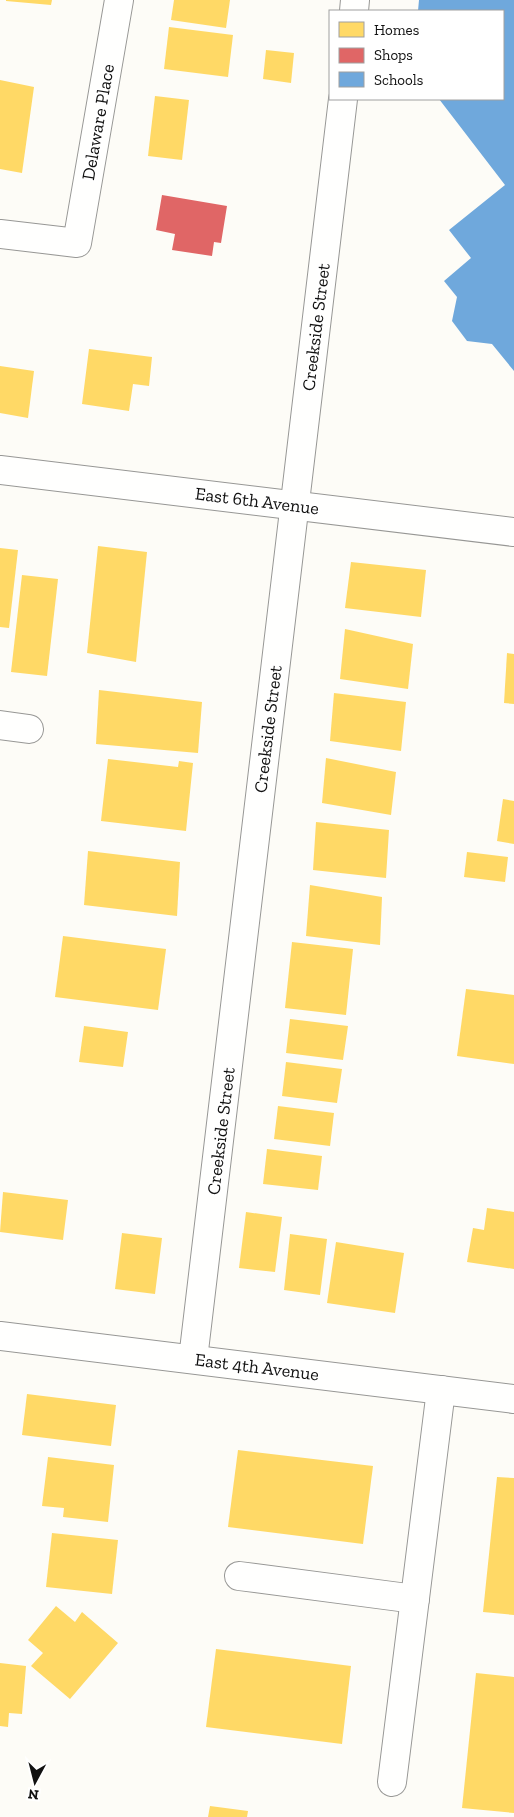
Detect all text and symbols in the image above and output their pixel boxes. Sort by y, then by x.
legend [329,10,504,100]
text: Homes [374,21,419,39]
text: Shops [374,46,413,64]
street label: Delaware Place [77,62,119,182]
text: Schools [374,71,423,89]
street label: Creekside Street [297,262,335,392]
street label: East 6th Avenue [194,482,320,520]
street label: Creekside Street [249,664,287,794]
street label: Creekside Street [202,1066,240,1196]
street label: East 4th Avenue [194,1348,320,1386]
north arrow [10,1757,60,1807]
text: N [27,1785,40,1803]

